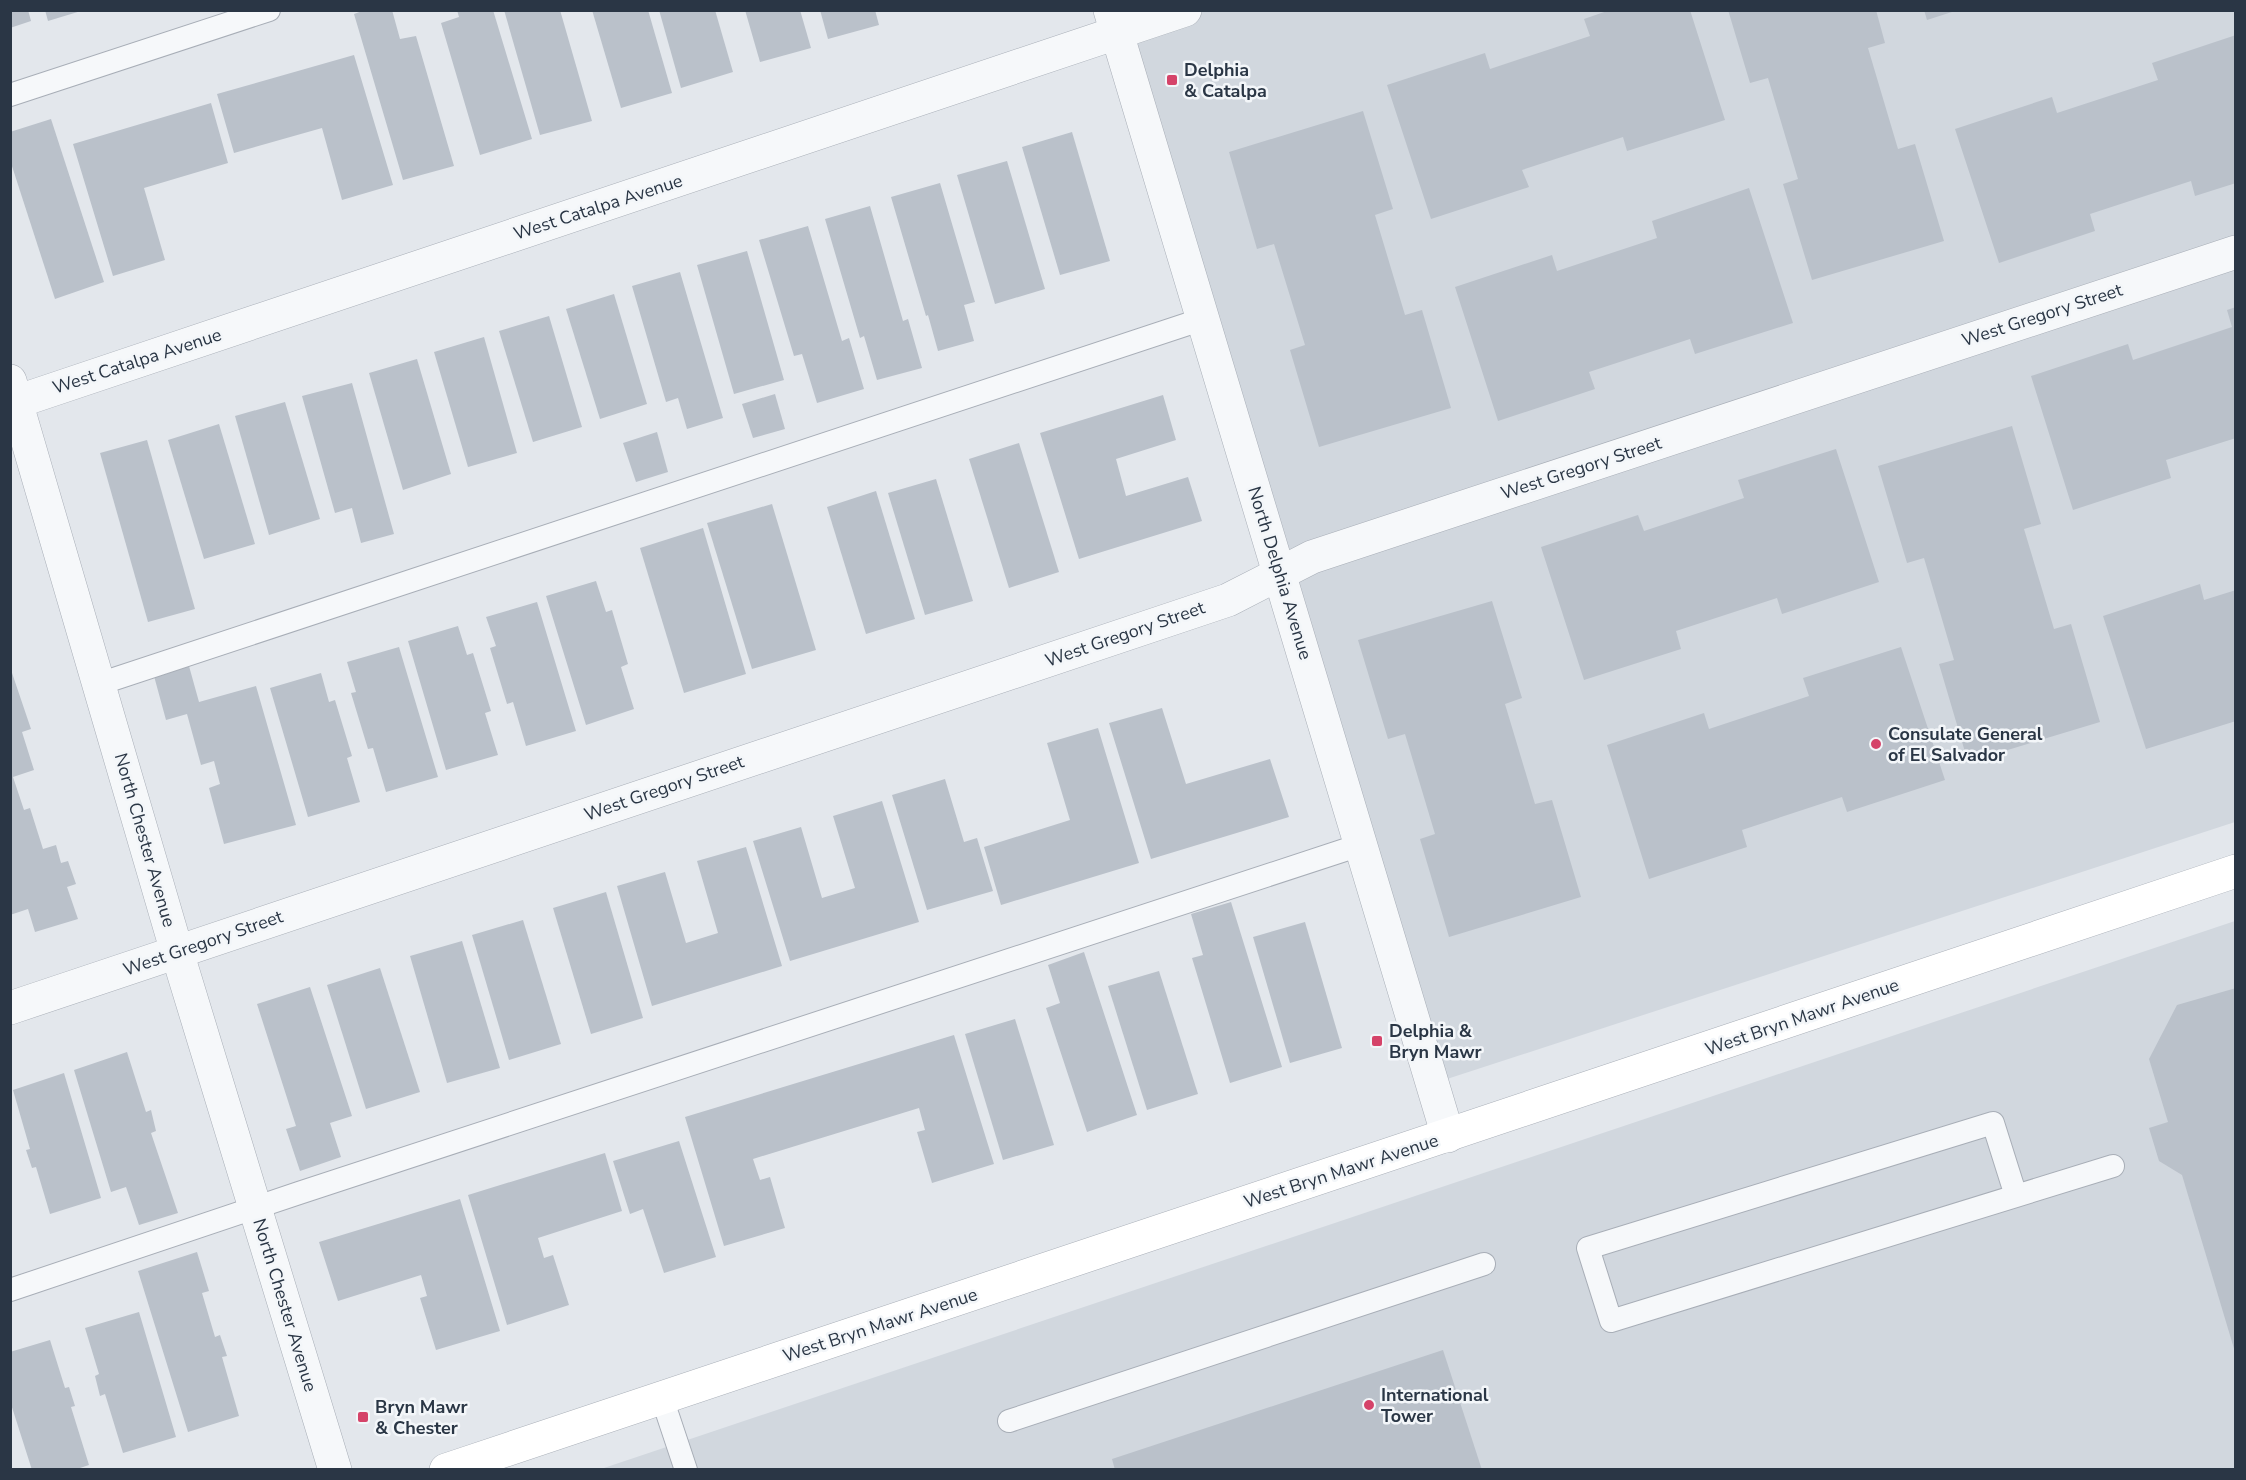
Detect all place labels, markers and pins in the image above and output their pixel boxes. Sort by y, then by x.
place label: Delphia & Catalpa [1184,58,1267,103]
marker: Delphia & Catalpa [1165,73,1179,87]
place label: Consulate General of El Salvador [1888,722,2043,767]
marker: Consulate General of El Salvador [1869,737,1883,751]
place label: Delphia & Bryn Mawr [1389,1019,1482,1064]
marker: Delphia & Bryn Mawr [1370,1034,1384,1048]
place label: International Tower [1381,1383,1489,1428]
place label: Bryn Mawr & Chester [375,1395,468,1440]
marker: International Tower [1362,1398,1376,1412]
marker: Bryn Mawr & Chester [356,1410,370,1424]

